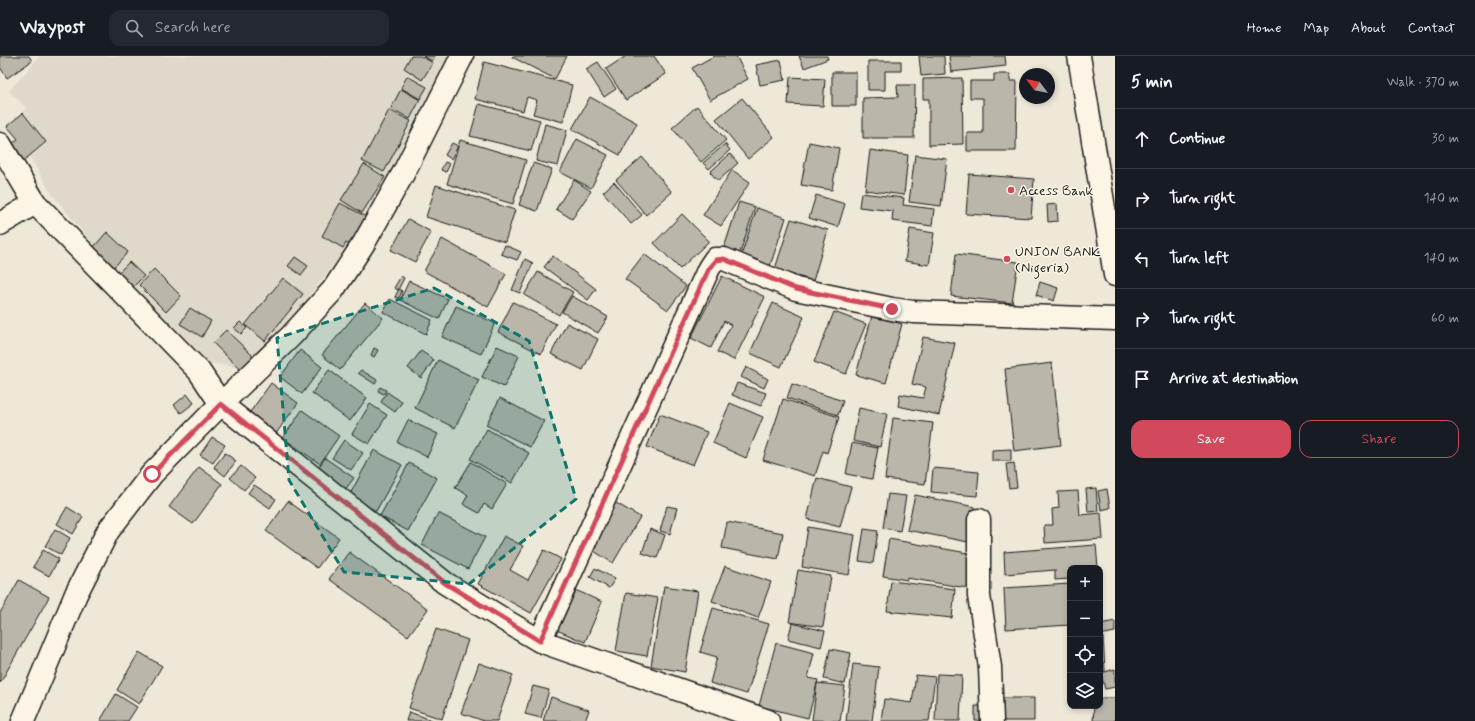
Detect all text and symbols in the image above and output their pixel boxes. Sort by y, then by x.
search box [109,10,389,46]
text: Waypost [20,15,85,40]
icon: search [123,17,145,39]
text: Search here [155,18,231,38]
text: Home [1247,19,1281,37]
text: Map [1303,19,1329,37]
text: About [1351,19,1386,37]
text: Contact [1408,19,1455,37]
north arrow [1019,68,1055,104]
text: 5 min [1131,71,1173,93]
text: Walk · 370 m [1387,74,1459,91]
icon: ahead [1131,128,1153,150]
text: Continue [1169,129,1225,149]
text: 30 m [1432,130,1459,147]
place label: Access Bank [1019,182,1093,200]
marker: Access Bank [1006,185,1016,195]
icon: right [1131,188,1153,210]
text: Turn right [1169,189,1236,209]
text: 140 m [1424,190,1459,207]
place label: UNION BANK (Nigeria) [1015,243,1101,279]
icon: left [1131,248,1153,270]
text: Turn left [1169,249,1229,269]
text: 140 m [1424,250,1459,267]
marker: UNION BANK (Nigeria) [1002,254,1012,264]
route end [883,300,901,318]
icon: right [1131,308,1153,330]
text: Turn right [1169,309,1236,329]
text: 60 m [1431,310,1459,327]
icon: arrive [1131,368,1153,390]
text: Arrive at destination [1169,369,1298,389]
button: Save [1131,420,1291,458]
button: Share [1299,420,1459,458]
route start [143,465,161,483]
map controls [1067,565,1103,709]
button: + [1067,565,1103,601]
button: − [1067,601,1103,637]
button: locate [1067,637,1103,673]
button: layers [1067,673,1103,709]

